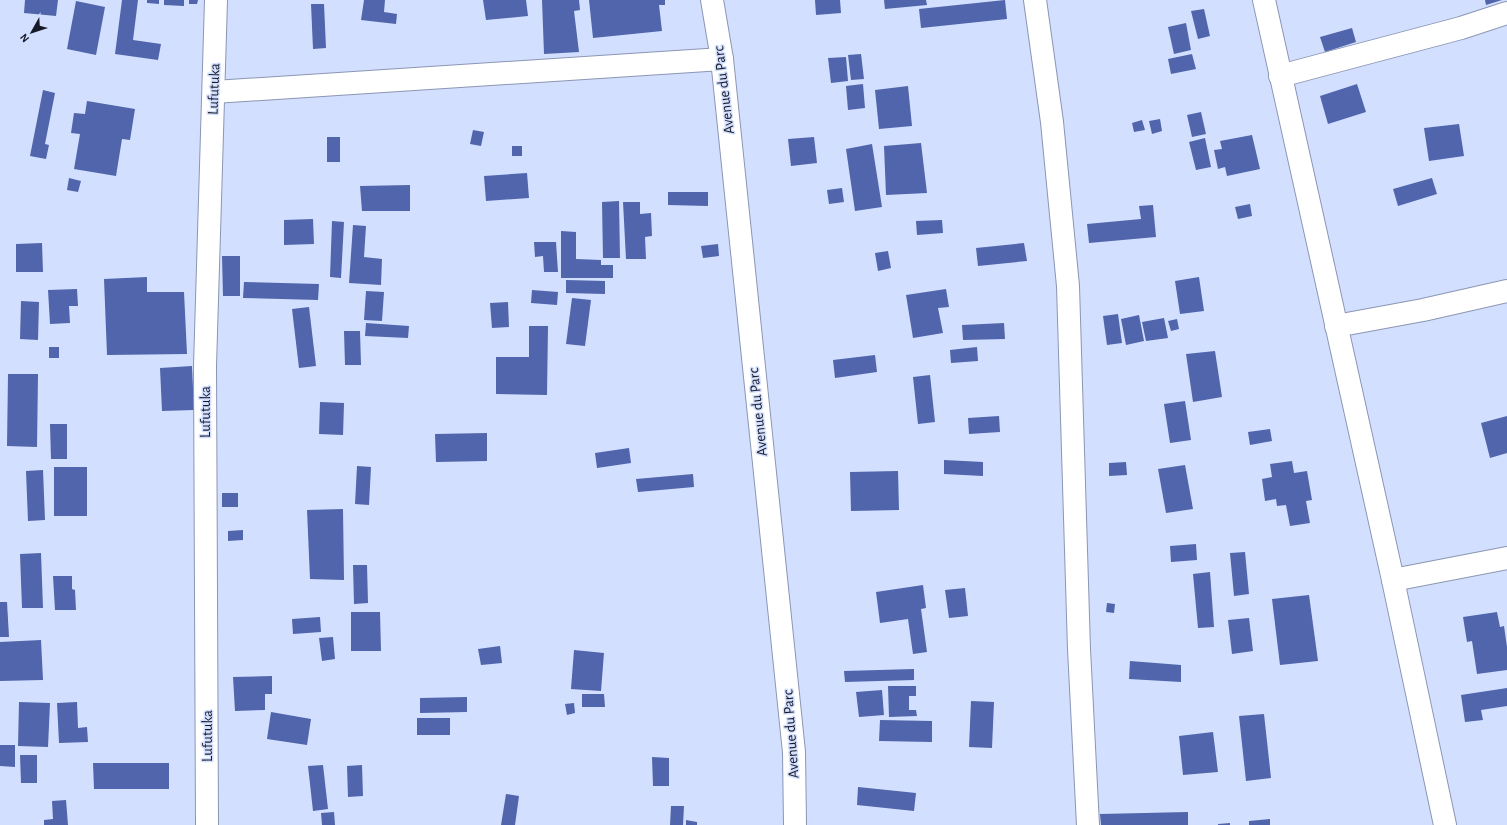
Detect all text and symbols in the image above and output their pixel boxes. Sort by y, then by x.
north arrow [12,12,52,52]
text: N [18,32,31,44]
street label: Avenue du Parc [711,45,737,135]
street label: Lufutuka [206,63,222,115]
street label: Avenue du Parc [746,367,770,457]
street label: Lufutuka [198,386,213,438]
street label: Avenue du Parc [780,689,802,779]
street label: Lufutuka [200,710,215,762]

